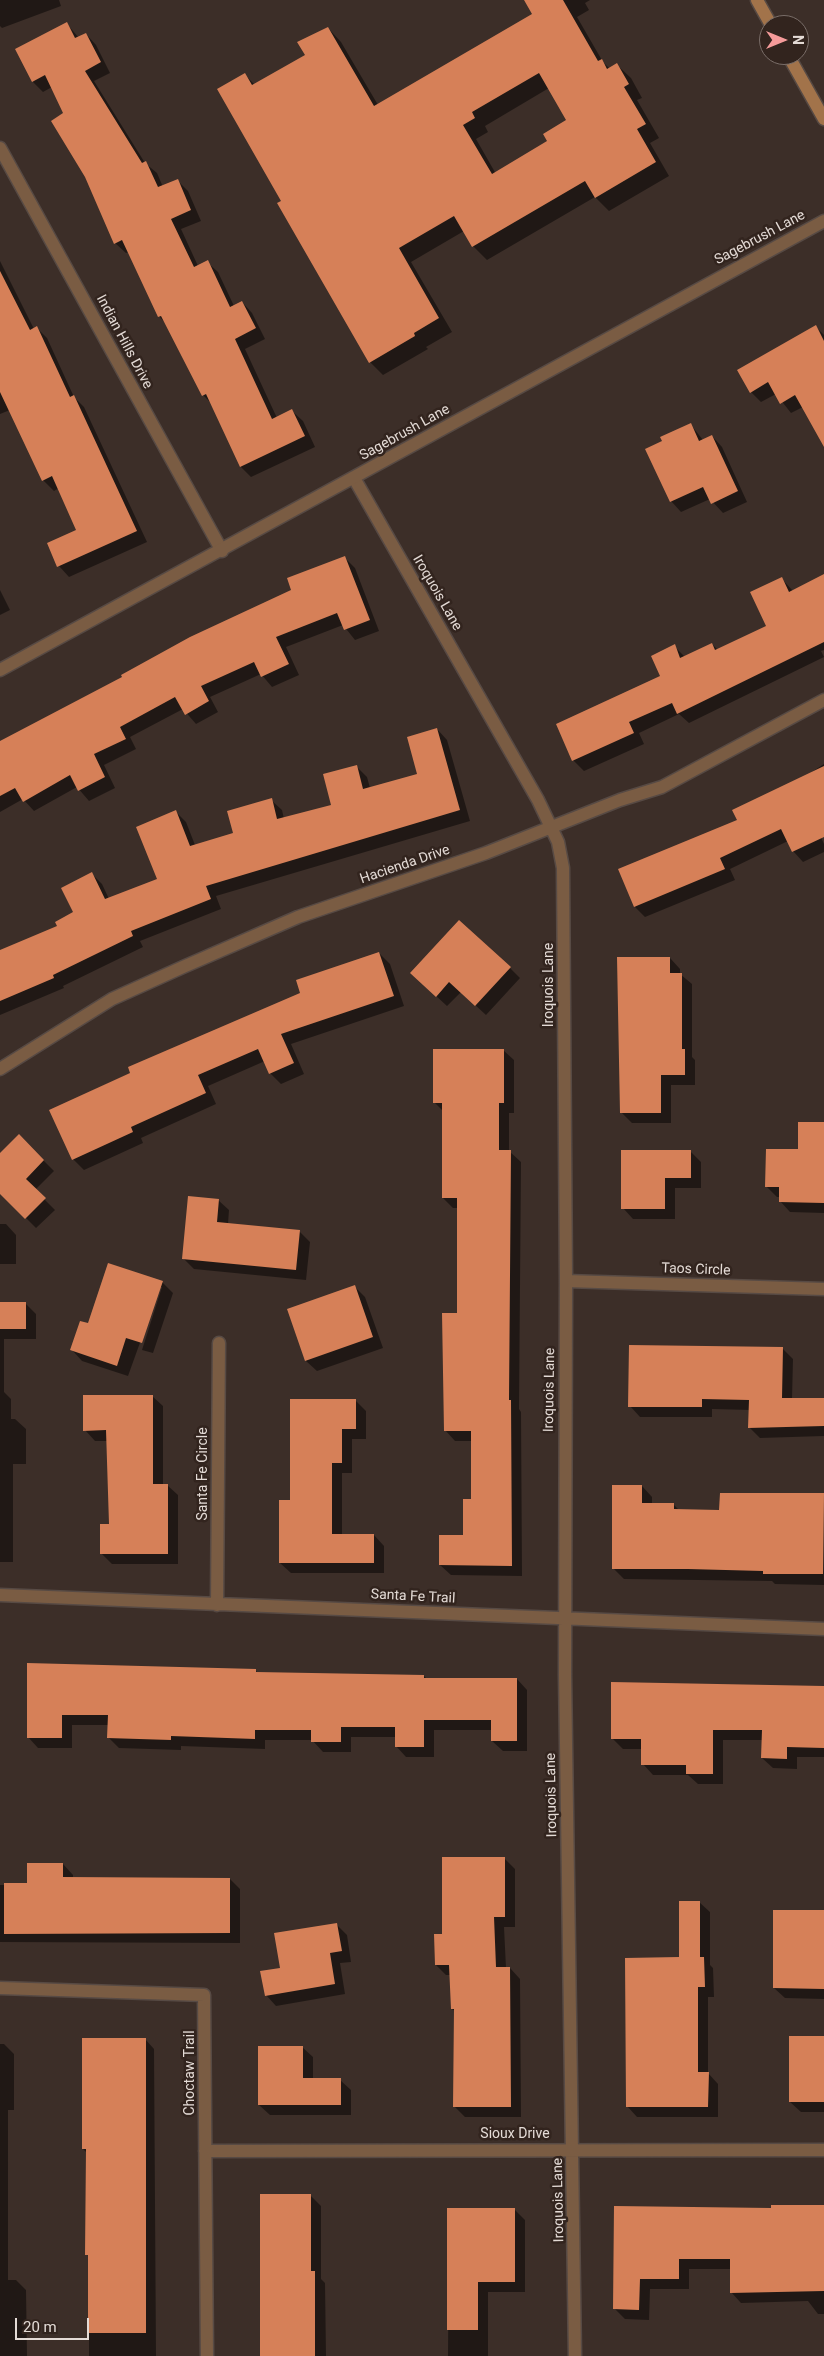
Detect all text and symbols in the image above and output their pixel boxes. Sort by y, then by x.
north arrow [759,15,809,65]
text: N [790,35,806,45]
street label: Sagebrush Lane [712,207,808,269]
street label: Indian Hills Drive [92,292,156,392]
street label: Sagebrush Lane [357,401,453,465]
street label: Iroquois Lane [409,552,465,634]
street label: Hacienda Drive [358,842,452,888]
street label: Iroquois Lane [541,943,557,1027]
street label: Taos Circle [661,1260,731,1280]
street label: Iroquois Lane [541,1348,559,1432]
street label: Santa Fe Circle [195,1427,211,1521]
street label: Santa Fe Trail [370,1586,456,1608]
street label: Iroquois Lane [543,1753,561,1837]
street label: Choctaw Trail [182,2030,198,2116]
street label: Sioux Drive [480,2126,550,2142]
street label: Iroquois Lane [550,2158,568,2242]
scale bar [18,2308,91,2340]
text: 20 m [23,2318,57,2336]

